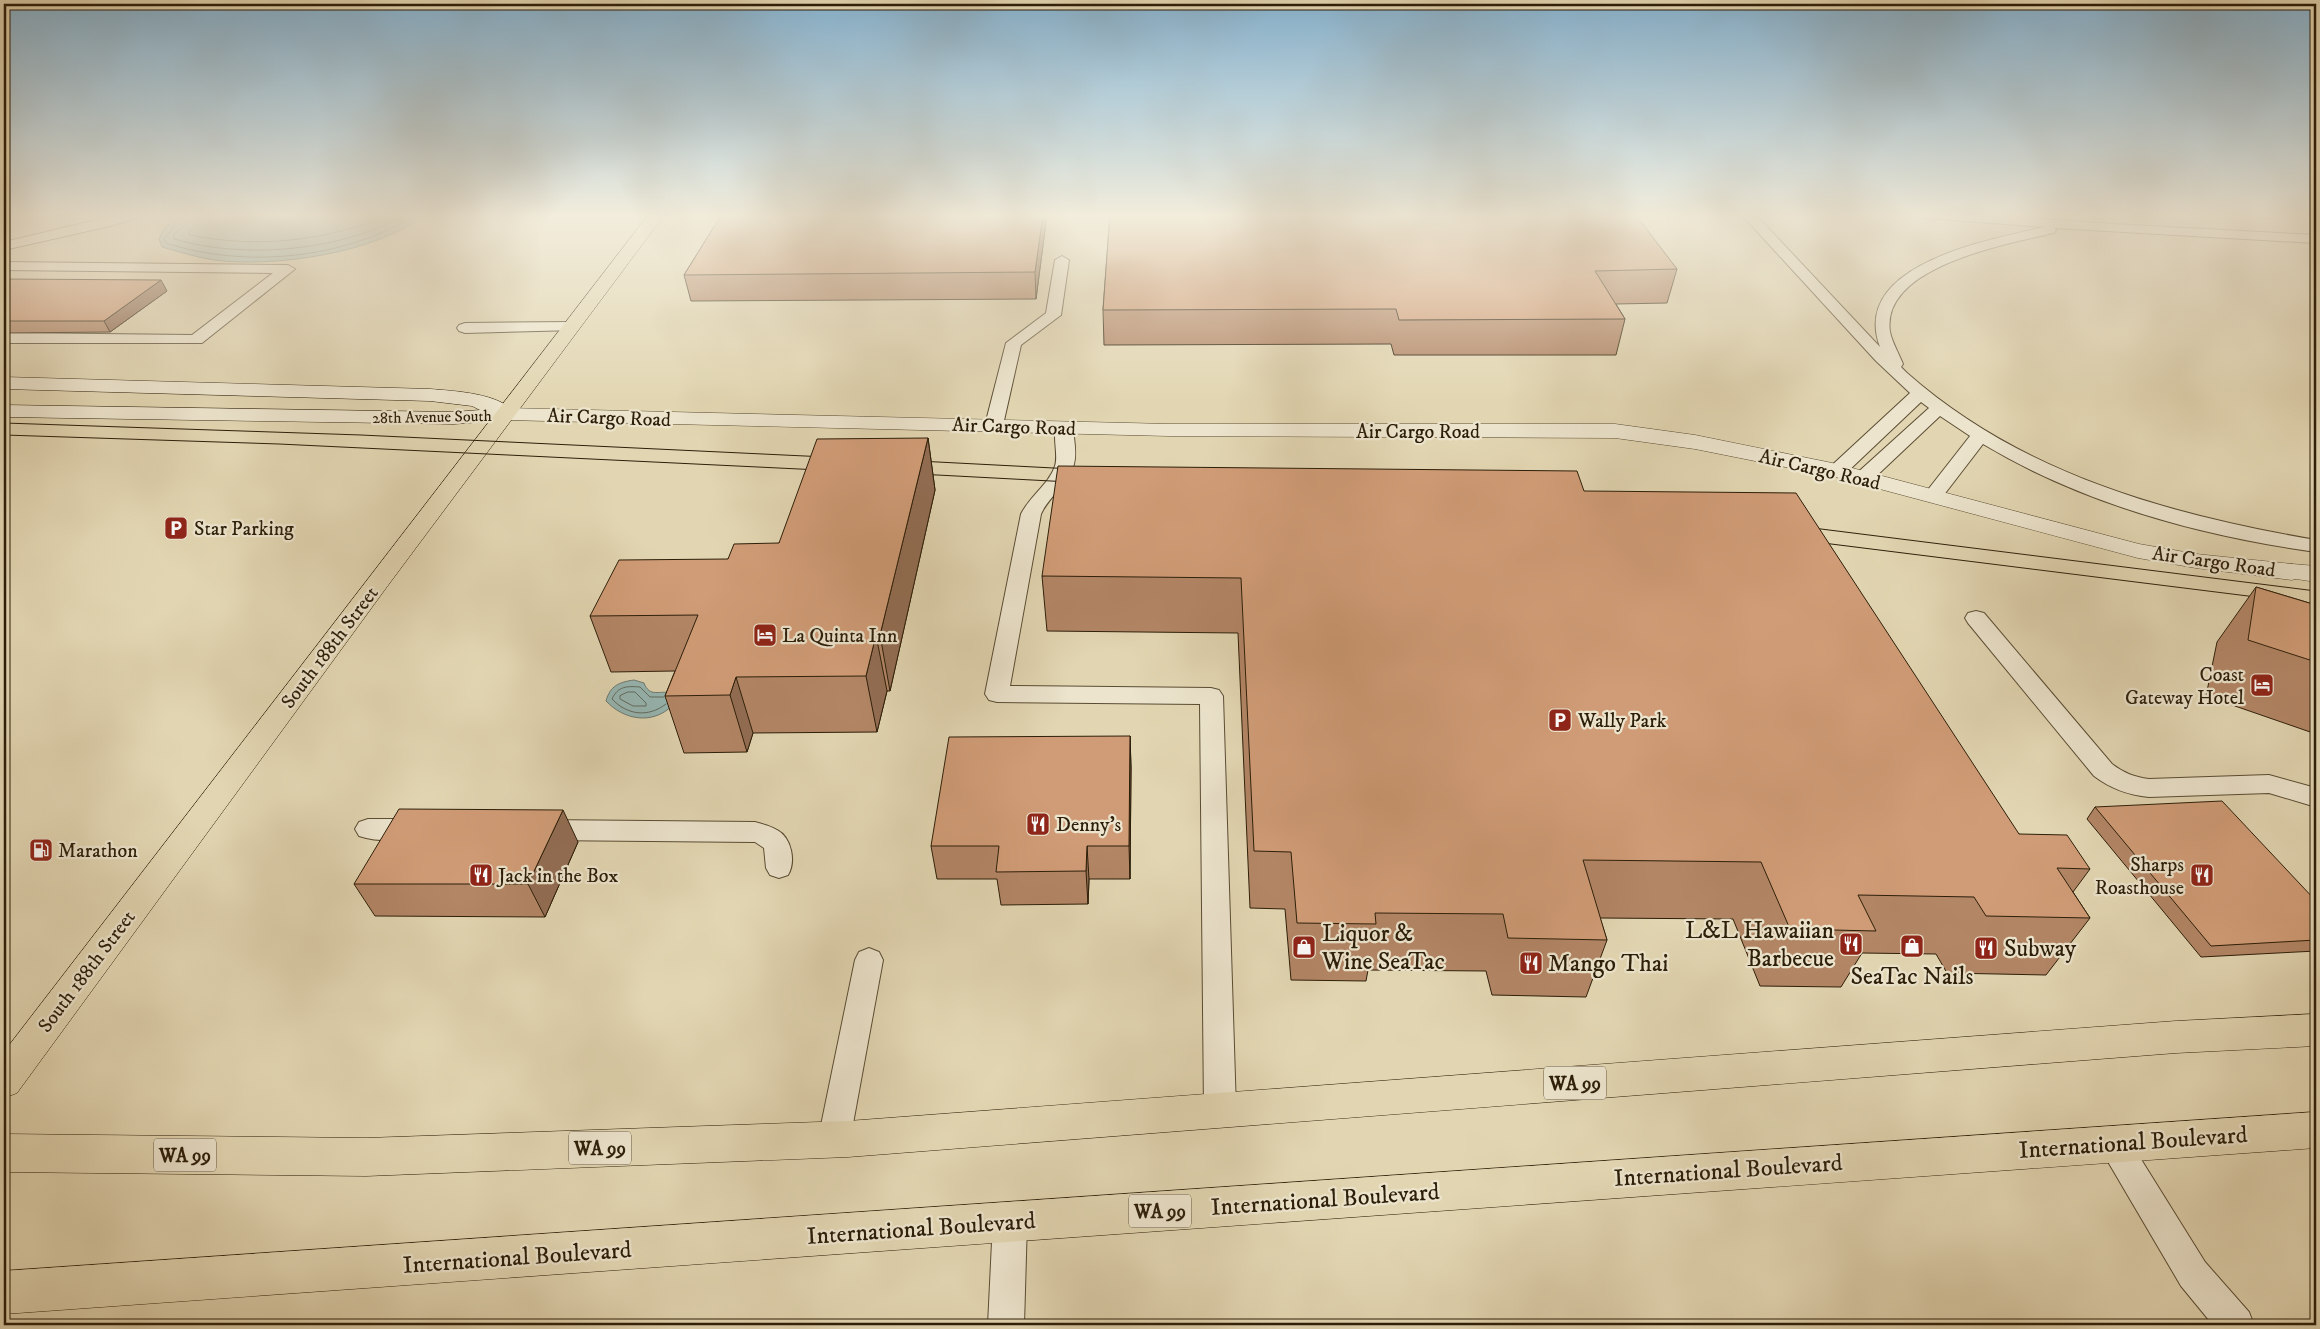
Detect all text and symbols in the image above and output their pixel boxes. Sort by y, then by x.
street label: Air Cargo Road [547,404,671,433]
street label: 28th Avenue South [372,406,493,428]
street label: Air Cargo Road [952,413,1076,442]
street label: Air Cargo Road [1356,420,1480,445]
street label: Air Cargo Road [1756,444,1883,497]
parking icon: Star Parking [163,515,189,541]
place label: Star Parking [194,517,294,542]
street label: Air Cargo Road [2151,541,2277,583]
street label: South 188th Street [276,582,384,714]
hotel icon: La Quinta Inn [752,622,778,648]
place label: La Quinta Inn [782,624,898,649]
place label: Coast Gateway Hotel [2125,663,2244,711]
hotel icon: Coast Gateway Hotel [2249,672,2275,698]
parking icon: Wally Park [1547,707,1573,733]
place label: Wally Park [1577,709,1667,734]
restaurant icon: Denny's [1025,811,1051,837]
place label: Denny's [1056,813,1122,838]
fuel station icon: Marathon [28,837,54,863]
place label: Marathon [58,839,138,864]
place label: Sharps Roasthouse [2095,853,2184,901]
restaurant icon: Jack in the Box [468,862,494,888]
restaurant icon: Sharps Roasthouse [2189,862,2215,888]
place label: Jack in the Box [496,864,619,889]
street label: South 188th Street [33,906,141,1038]
place label: L&L Hawaiian Barbecue [1685,916,1834,974]
place label: Liquor & Wine SeaTac [1321,919,1445,977]
restaurant icon: L&L Hawaiian Barbecue [1838,931,1864,957]
shop icon: SeaTac Nails [1899,933,1925,959]
shop icon: Liquor & Wine SeaTac [1291,934,1317,960]
place label: Subway [2004,934,2077,964]
restaurant icon: Subway [1973,935,1999,961]
place label: Mango Thai [1548,949,1668,979]
restaurant icon: Mango Thai [1518,950,1544,976]
place label: SeaTac Nails [1851,962,1973,992]
road number: WA 99 [1544,1066,1606,1100]
street label: International Boulevard [2018,1120,2249,1166]
road number: WA 99 [569,1132,631,1164]
road number: WA 99 [154,1138,216,1172]
street label: International Boulevard [1613,1148,1844,1194]
street label: International Boulevard [1210,1177,1441,1223]
road number: WA 99 [1129,1194,1191,1228]
street label: International Boulevard [806,1206,1037,1252]
street label: International Boulevard [402,1235,633,1281]

